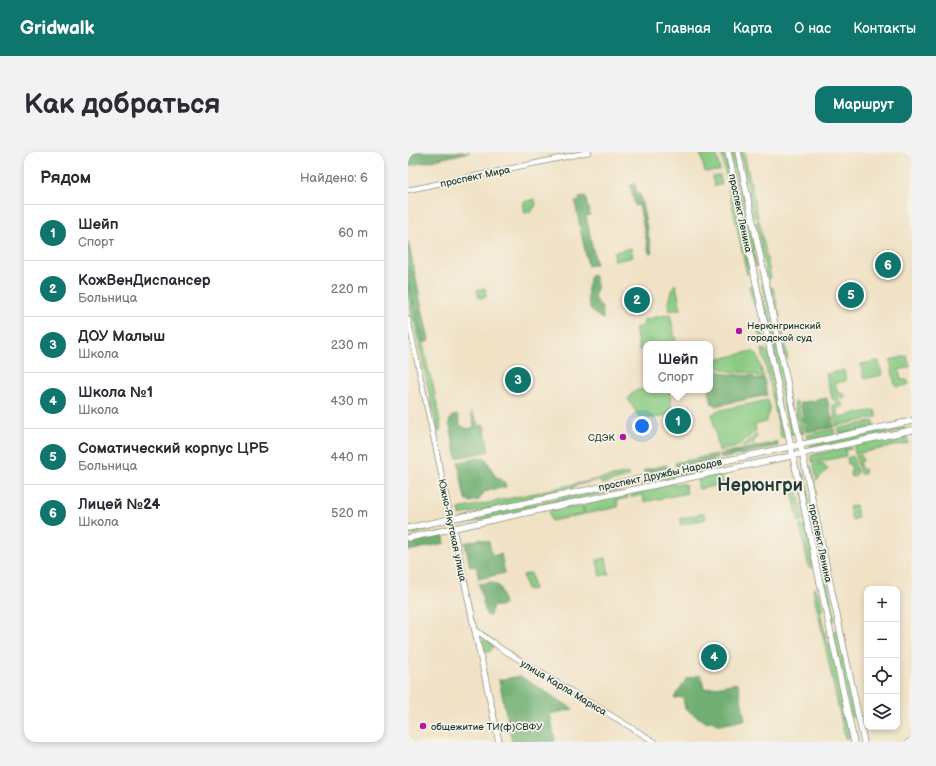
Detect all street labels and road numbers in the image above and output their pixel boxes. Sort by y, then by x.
street label: проспект Мира [439,164,511,190]
street label: проспект Ленина [726,173,754,254]
street label: проспект Дружбы Народов [597,456,724,494]
street label: Южно-Якутская улица [435,478,469,583]
street label: проспект Ленина [806,503,834,584]
street label: улица Карла Маркса [518,657,609,718]

